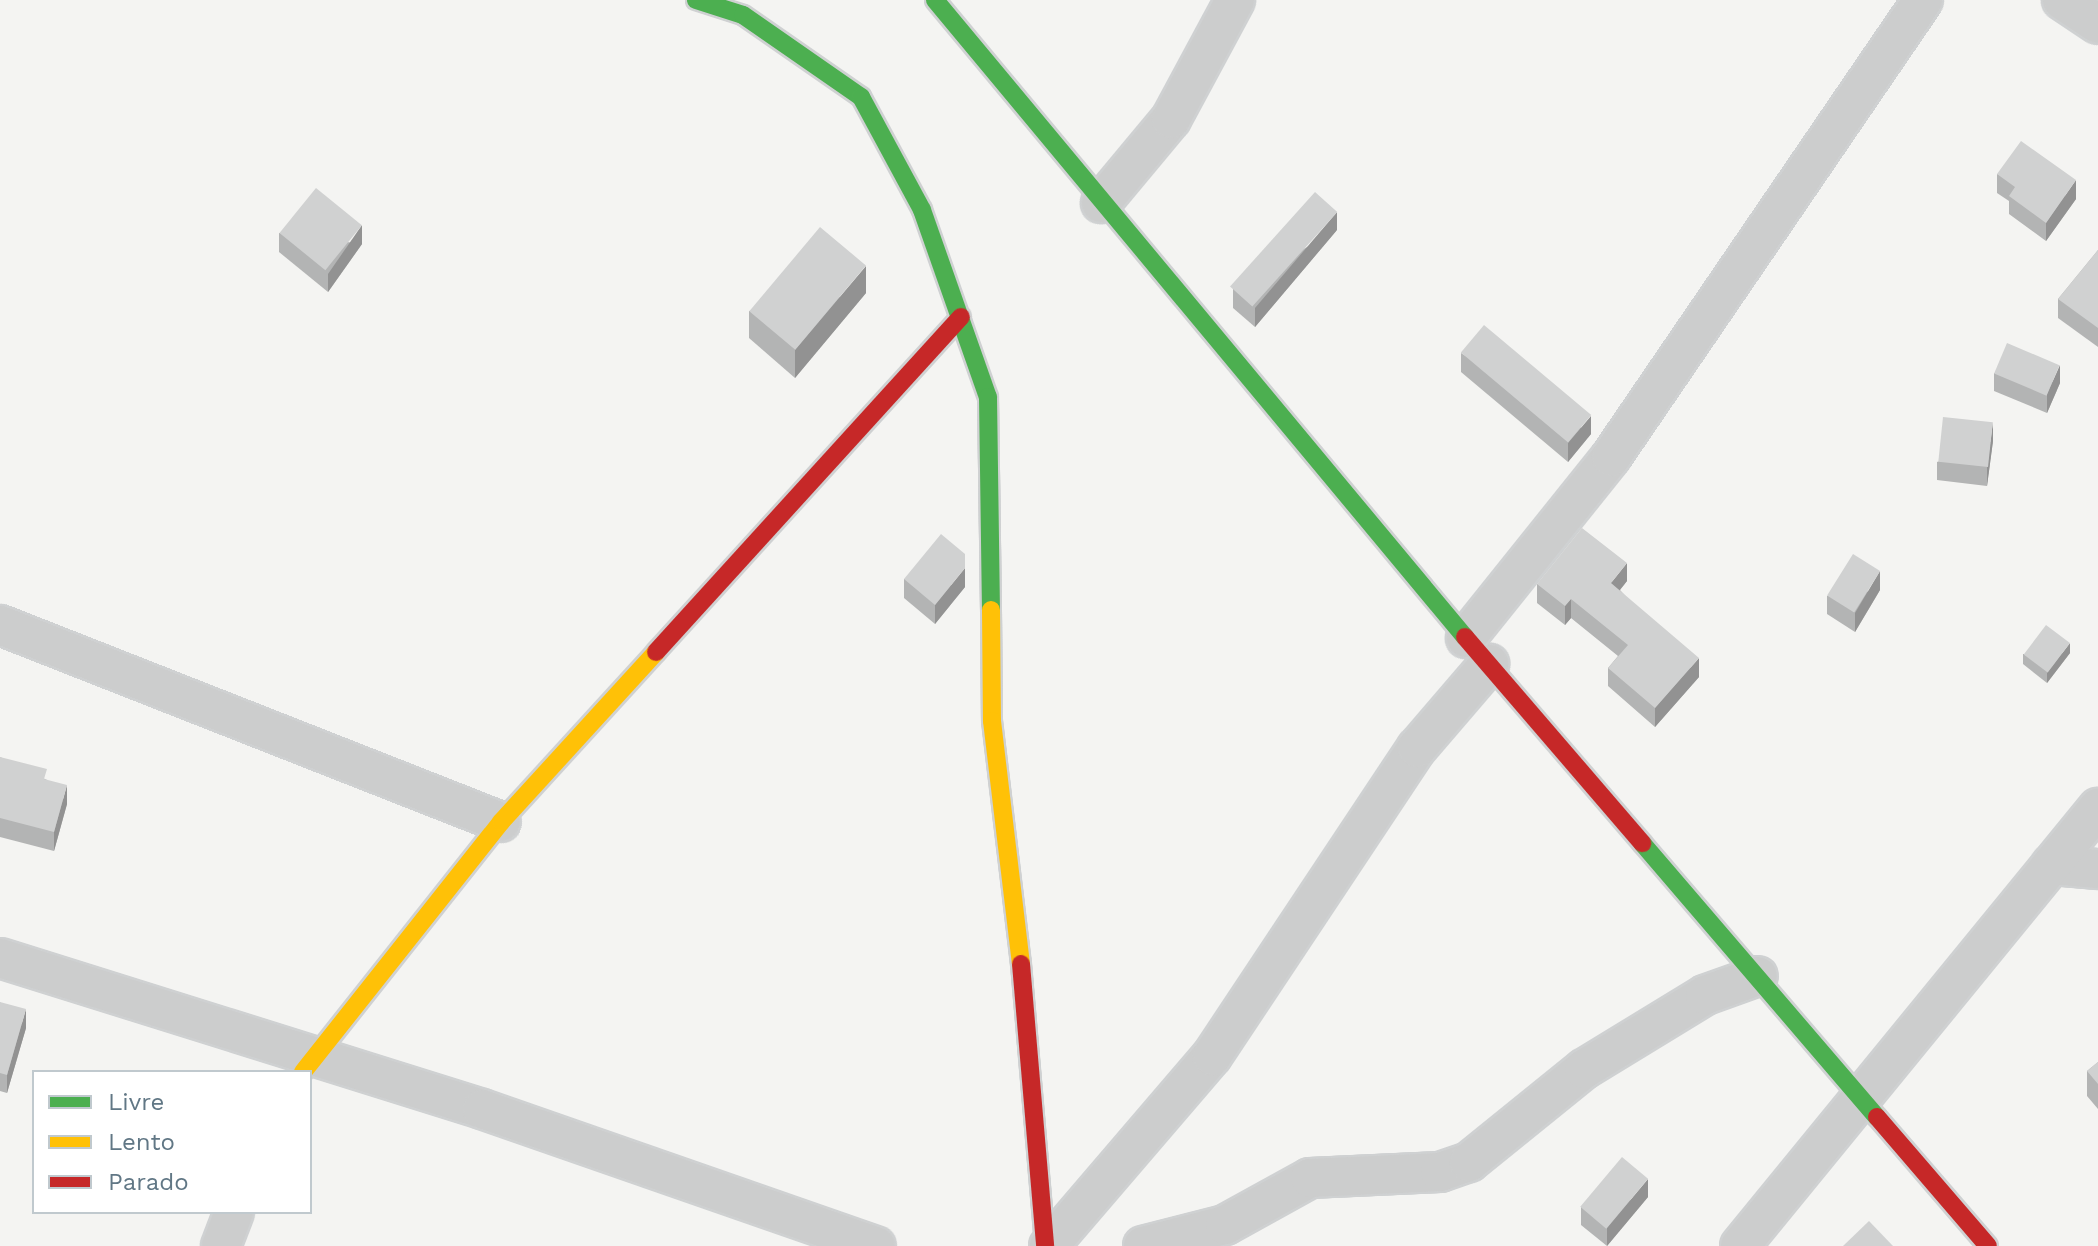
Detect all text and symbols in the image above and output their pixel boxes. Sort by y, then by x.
legend [32,1070,312,1214]
text: Livre [108,1088,164,1116]
text: Lento [108,1128,175,1156]
text: Parado [108,1168,189,1196]

